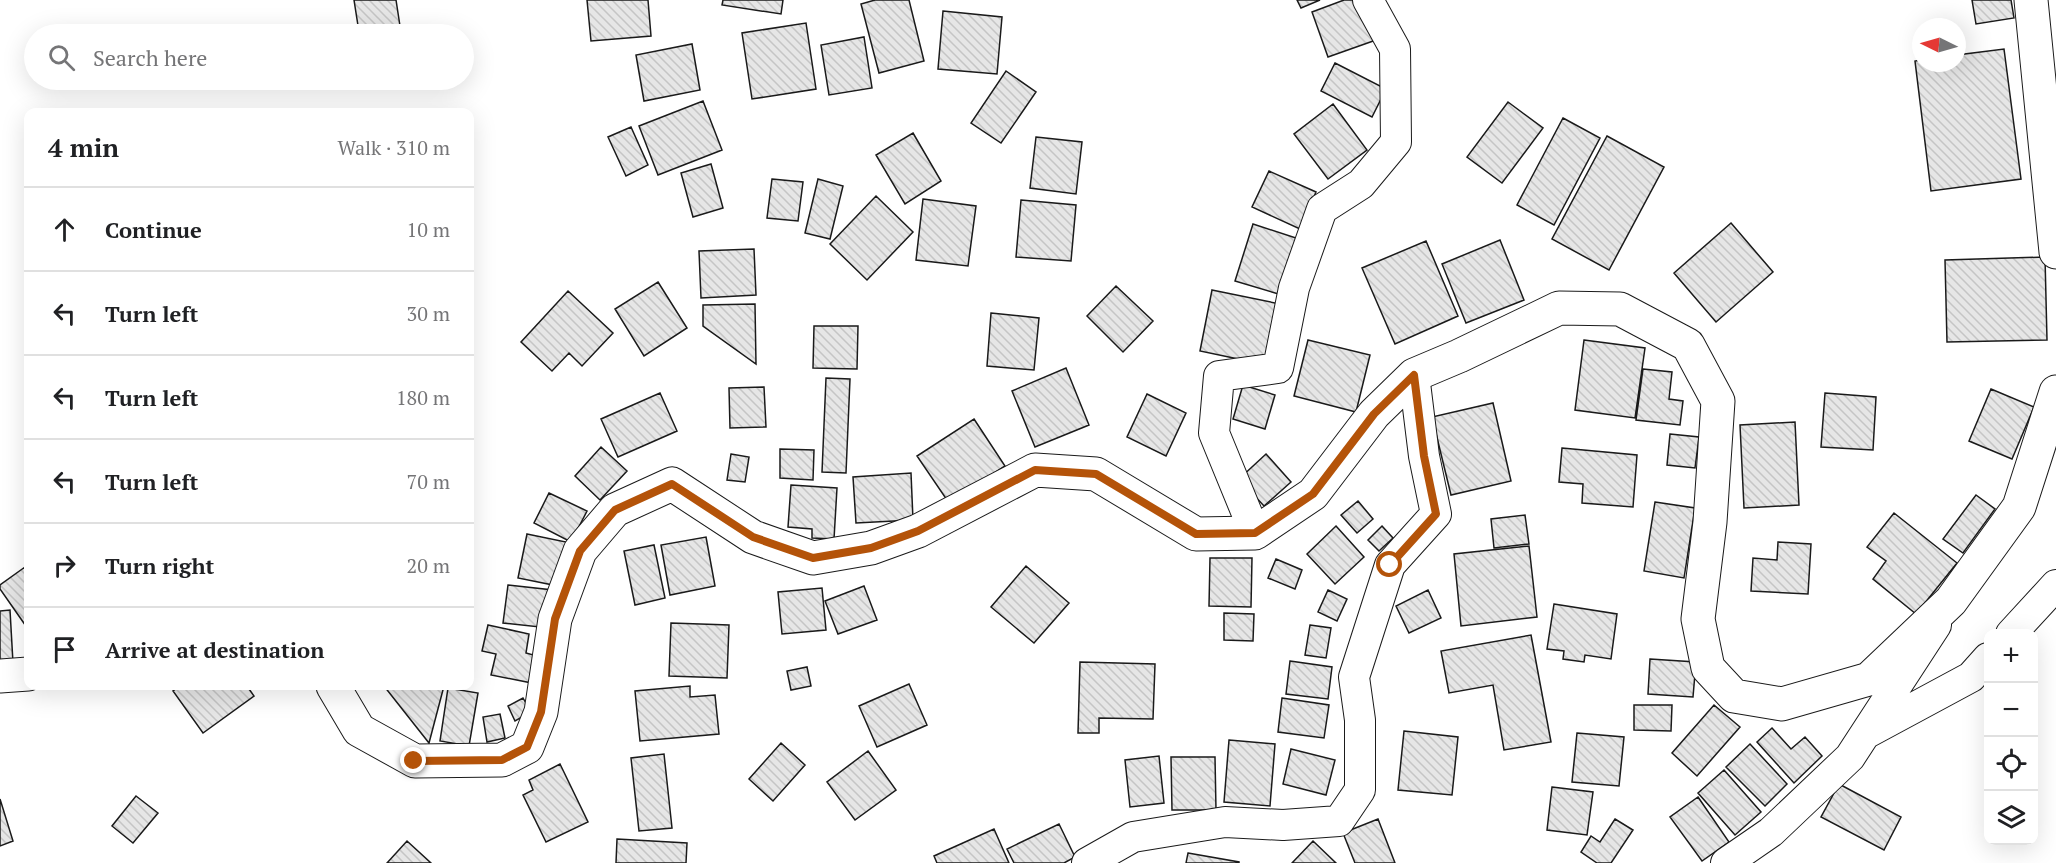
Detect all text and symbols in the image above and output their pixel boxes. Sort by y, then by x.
north arrow [1912,18,1966,72]
search box [24,24,474,90]
icon: search [45,41,78,74]
text: Search here [93,43,207,72]
text: 4 min [48,130,119,164]
text: Walk · 310 m [338,134,450,161]
icon: ahead [48,213,81,246]
text: Continue [105,215,202,244]
text: 10 m [407,216,450,243]
icon: left [48,297,81,330]
text: Turn left [105,299,198,328]
text: 30 m [407,300,450,327]
icon: left [48,381,81,414]
text: Turn left [105,383,198,412]
text: 180 m [396,384,450,411]
icon: left [48,465,81,498]
text: Turn left [105,467,198,496]
text: 70 m [407,468,450,495]
icon: right [48,549,81,582]
text: Turn right [105,551,214,580]
route start [1376,551,1402,577]
text: 20 m [407,552,450,579]
map controls [1984,629,2038,845]
button: + [1984,629,2038,683]
icon: arrive [48,633,81,666]
text: Arrive at destination [105,635,324,664]
button: − [1984,683,2038,737]
button: locate [1984,737,2038,791]
route end [400,747,426,773]
button: layers [1984,791,2038,845]

